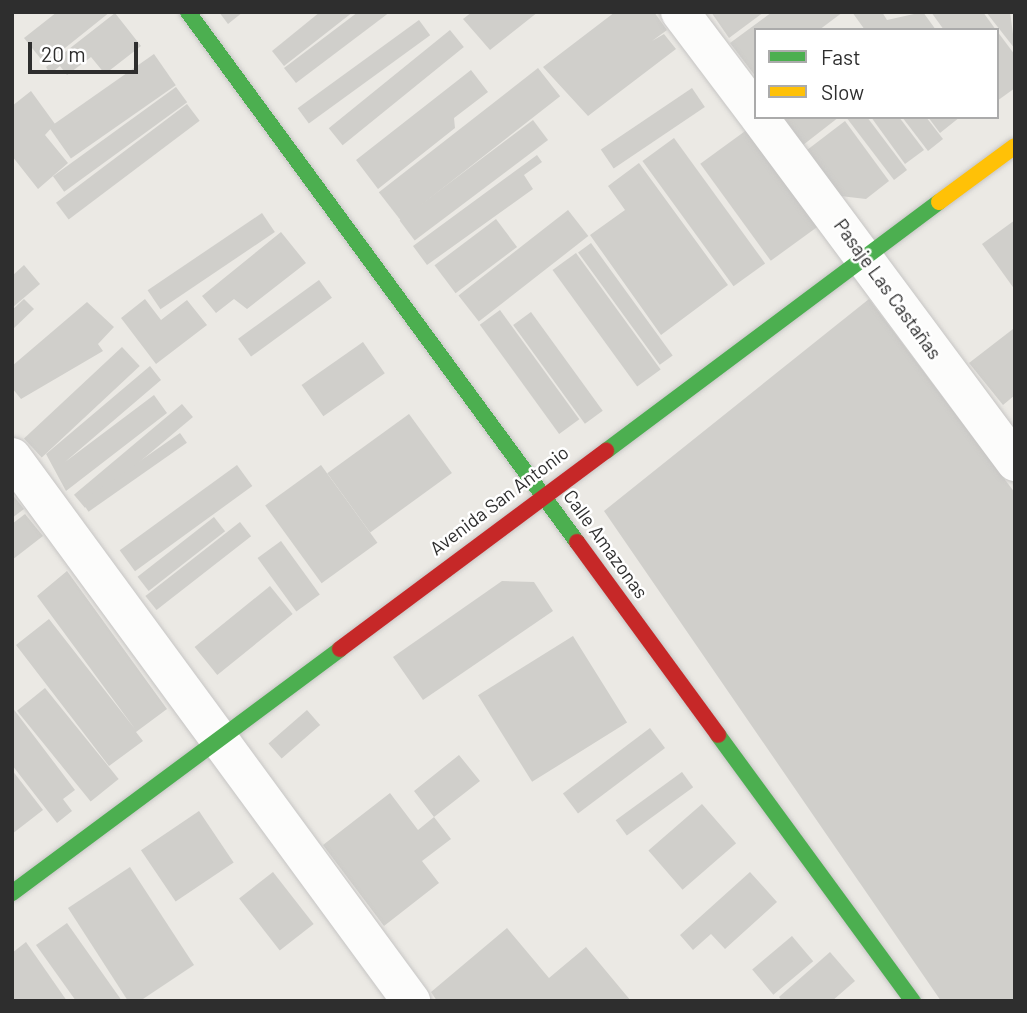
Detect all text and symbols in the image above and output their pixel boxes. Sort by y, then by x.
scale bar [32,28,142,72]
legend [754,28,999,119]
text: 20 m [41,41,86,66]
text: Fast [821,44,861,69]
text: Slow [821,79,864,104]
street label: Pasaje Las Castañas [829,214,947,364]
street label: Avenida San Antonio [425,440,573,560]
street label: Calle Amazonas [559,485,653,603]

